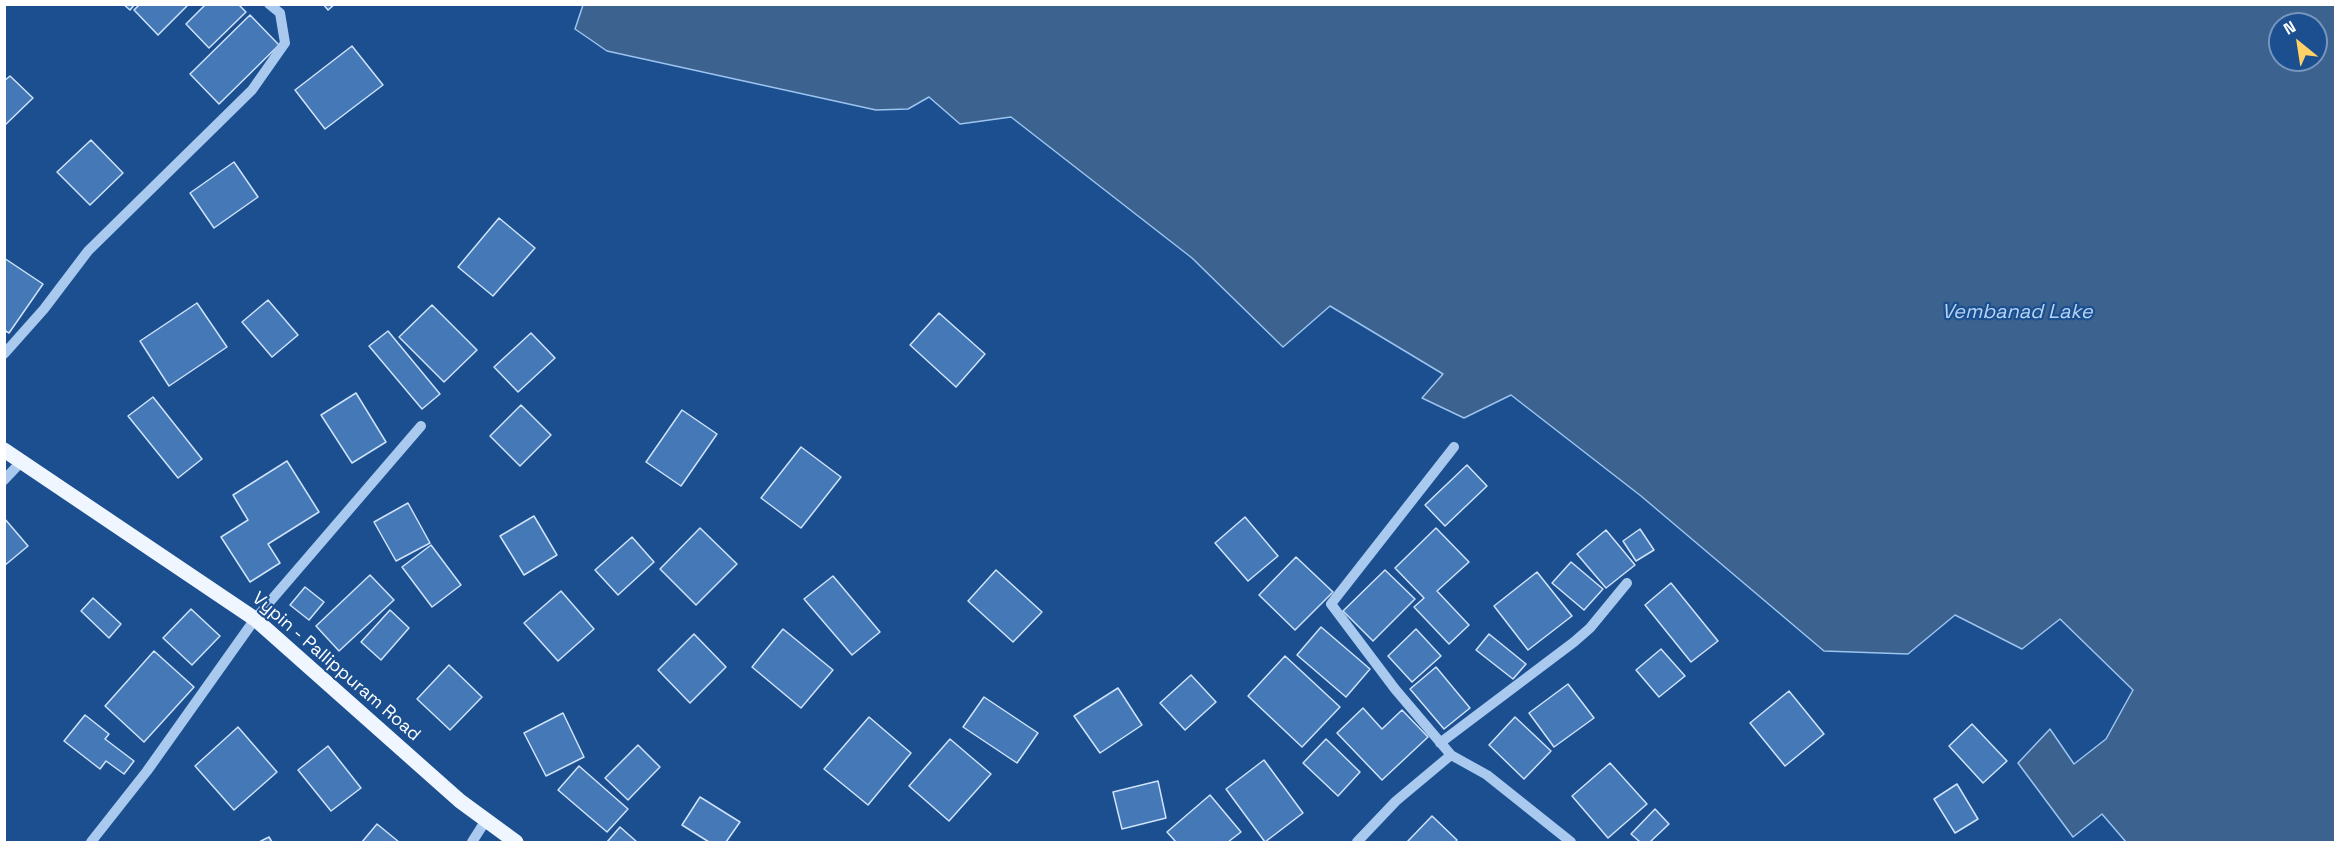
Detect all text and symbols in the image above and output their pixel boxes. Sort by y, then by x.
north arrow [2268,12,2328,72]
text: N [2280,16,2300,39]
water label: Vembanad Lake [1941,301,2093,325]
street label: Vypin - Pallippuram Road [247,588,425,746]

